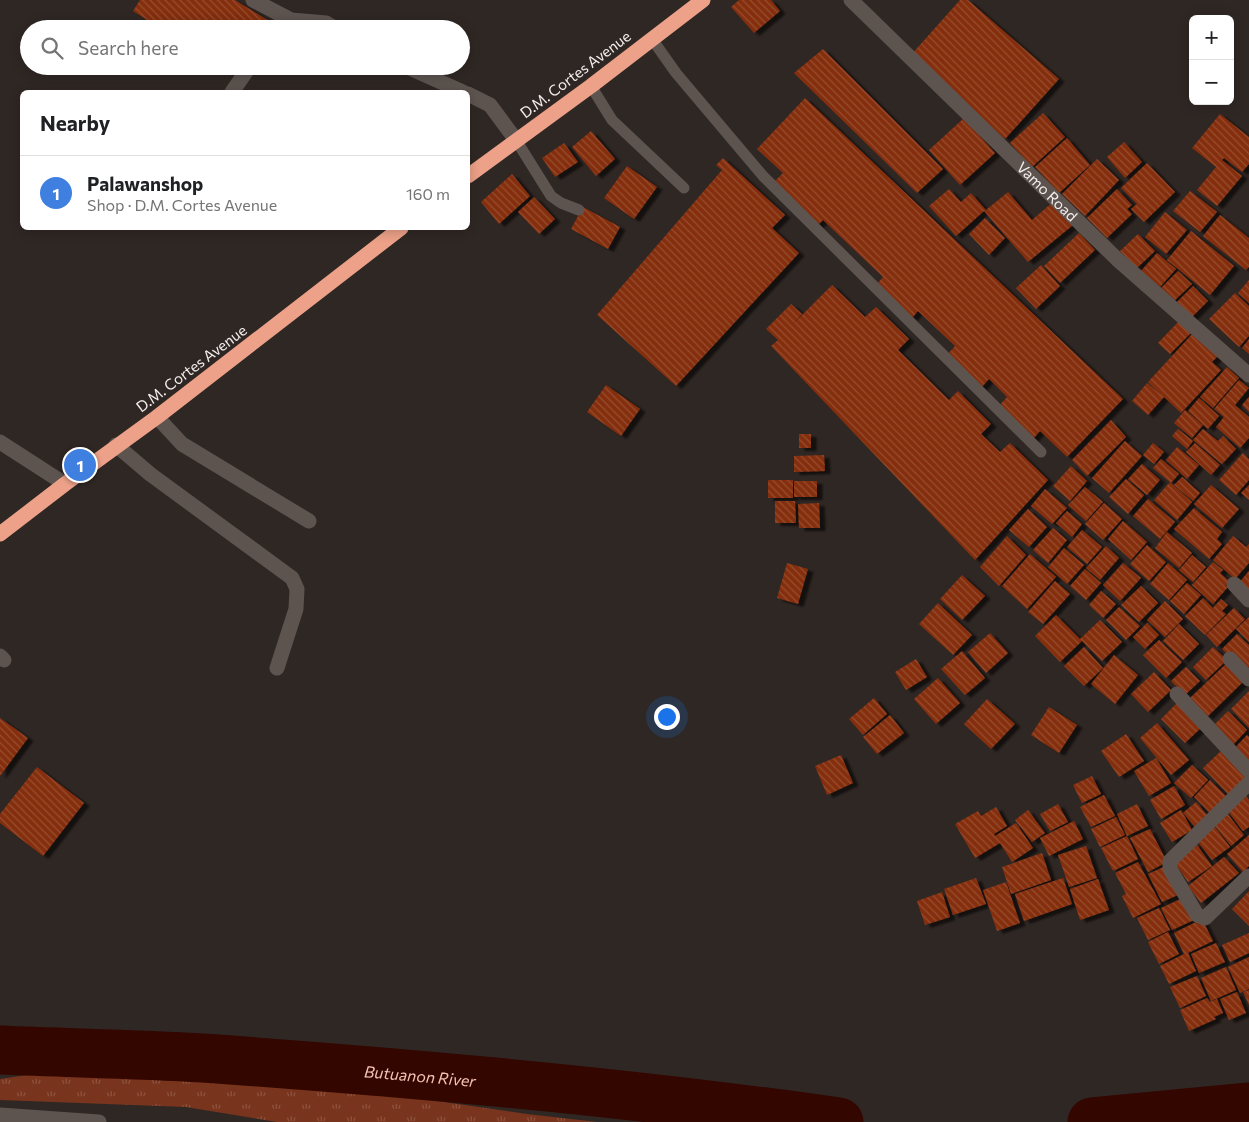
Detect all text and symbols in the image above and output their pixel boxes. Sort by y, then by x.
map controls [1189,15,1234,105]
button: + [1189,15,1234,60]
search box [20,20,470,75]
street label: D.M. Cortes Avenue [516,26,634,121]
icon: search [38,34,66,62]
text: Search here [78,36,178,59]
button: − [1189,60,1234,105]
text: Nearby [40,110,110,135]
street label: Vamo Road [1013,158,1081,225]
text: Palawanshop [87,172,203,195]
text: 1 [52,184,60,203]
text: 160 m [406,184,450,203]
text: Shop · D.M. Cortes Avenue [87,195,277,214]
street label: D.M. Cortes Avenue [132,320,250,415]
pin: 1 [64,446,96,484]
your location [654,704,680,730]
water label: Butuanon River [364,1061,477,1090]

